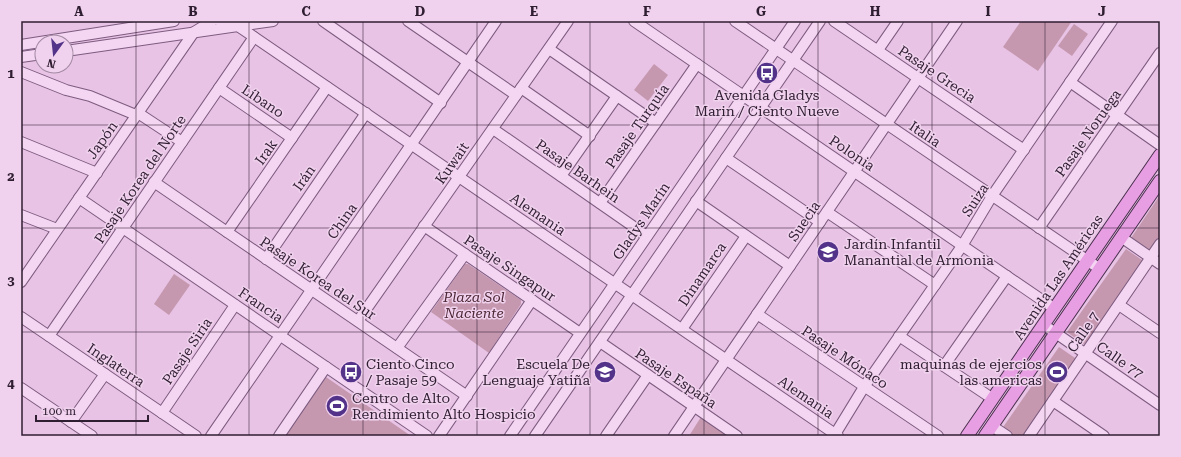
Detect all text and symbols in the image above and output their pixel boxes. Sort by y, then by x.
text: A [74,4,84,19]
text: B [188,4,198,19]
text: C [301,4,311,19]
text: D [415,4,425,19]
text: E [530,4,538,19]
text: F [643,4,651,19]
text: G [756,4,766,19]
text: H [870,4,881,19]
text: I [985,4,991,19]
text: J [1098,4,1106,19]
north arrow [34,34,74,74]
street label: Pasaje Grecia [895,42,979,106]
text: N [45,56,57,71]
bus stop icon: Avenida Gladys Marin / Ciento Nueve [754,60,780,86]
text: 1 [7,66,15,81]
street label: Líbano [239,81,287,121]
street label: Pasaje Turquía [602,81,672,171]
street label: Pasaje Noruega [1052,86,1124,180]
place label: Avenida Gladys Marin / Ciento Nueve [695,87,840,119]
street label: Pasaje Korea del Norte [91,112,189,246]
street label: Japón [83,118,121,162]
street label: Italia [906,118,944,150]
street label: Polonia [826,132,878,174]
street label: Irak [252,136,280,168]
street label: Pasaje Barhein [533,136,623,206]
street label: Kuwait [432,139,472,187]
street label: Irán [290,162,318,194]
text: 2 [7,169,15,184]
street label: Gladys Marín [609,179,673,263]
street label: Suiza [958,180,992,219]
street label: Alemania [507,190,569,239]
street label: Suecia [785,197,823,244]
street label: China [324,200,360,242]
street label: Avenida Las Américas [1010,211,1106,343]
street label: Pasaje Singapur [461,231,559,305]
street label: Pasaje Korea del Sur [257,233,379,323]
place label: Jardín Infantil Manantial de Armonia [844,236,994,268]
street label: Dinamarca [675,239,729,309]
school or university icon: Jardín Infantil Manantial de Armonia [815,239,841,265]
text: 3 [7,273,15,288]
street label: Francia [236,284,287,326]
park label: Plaza Sol Naciente [442,289,505,321]
street label: Calle 7 [1064,309,1102,355]
street label: Pasaje Siria [159,314,215,387]
street label: Pasaje Mónaco [799,322,891,392]
street label: Calle 77 [1094,338,1147,382]
street label: Inglaterra [84,340,148,390]
street label: Pasaje España [632,345,720,411]
place label: Ciento Cinco / Pasaje 59 [365,356,455,388]
place label: Escuela De Lenguaje Yatiña [483,356,590,388]
place label: maquinas de ejercios las americas [900,356,1042,388]
bus stop icon: Ciento Cinco / Pasaje 59 [338,359,364,385]
school or university icon: Escuela De Lenguaje Yatiña [592,359,618,385]
sports icon: maquinas de ejercios las americas [1044,359,1070,385]
street label: Alemania [775,373,837,422]
text: 4 [7,376,15,391]
place label: Centro de Alto Rendimiento Alto Hospicio [352,390,536,422]
sports icon: Centro de Alto Rendimiento Alto Hospicio [324,393,350,419]
scale bar [36,397,148,423]
text: 100 m [42,404,76,418]

